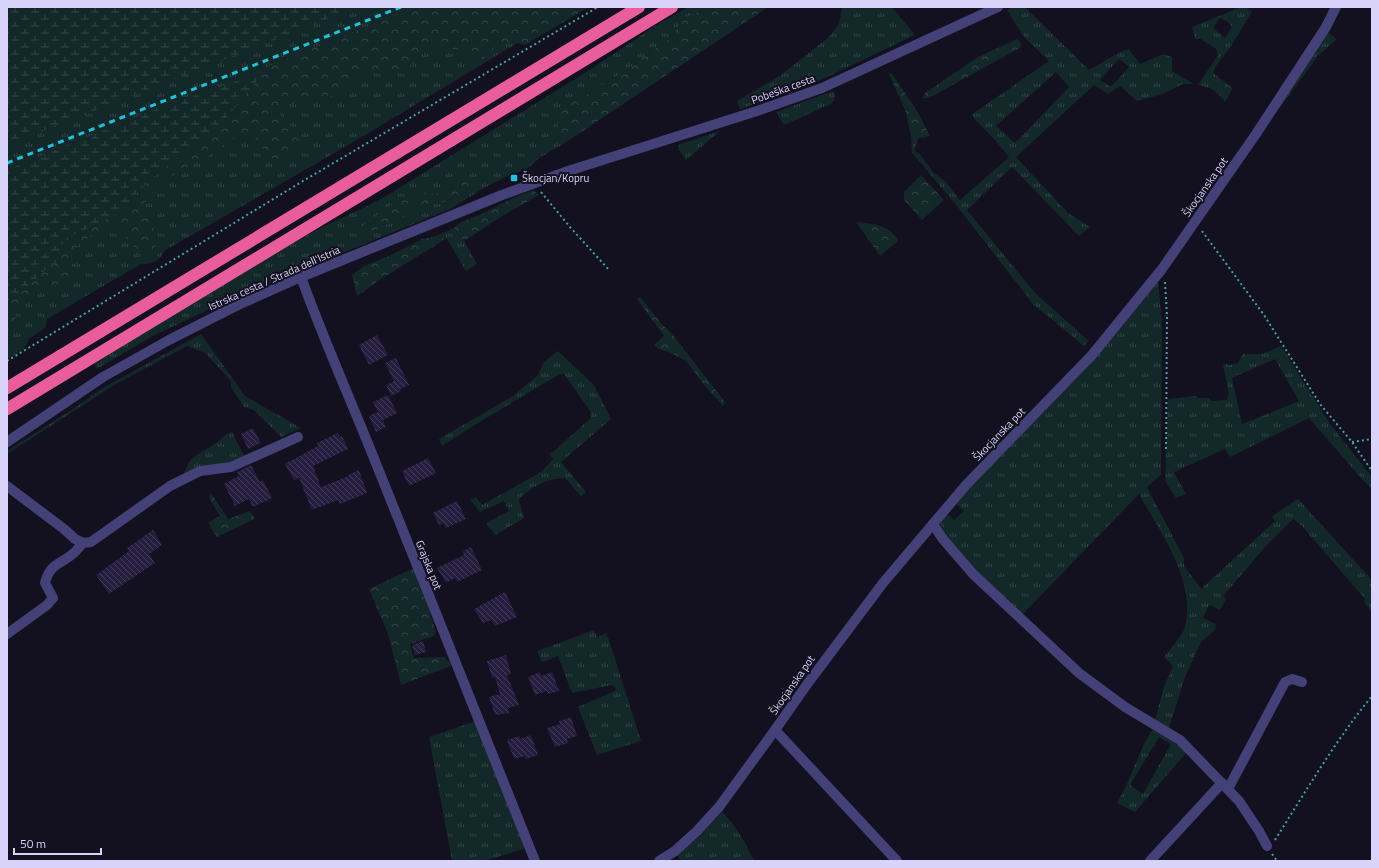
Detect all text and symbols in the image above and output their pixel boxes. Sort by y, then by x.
street label: Pobeška cesta [749,70,818,108]
street label: Škocjanska pot [1179,154,1231,220]
place label: Škocjan/Kopru [522,170,590,186]
marker: Škocjan/Kopru [509,173,519,183]
street label: Istrska cesta / Strada dell'Istria [205,241,343,314]
street label: Škocjanska pot [969,403,1029,464]
street label: Grajska pot [412,538,446,592]
street label: Škocjanska pot [766,652,818,718]
scale bar [14,830,101,856]
text: 50 m [20,834,46,853]

